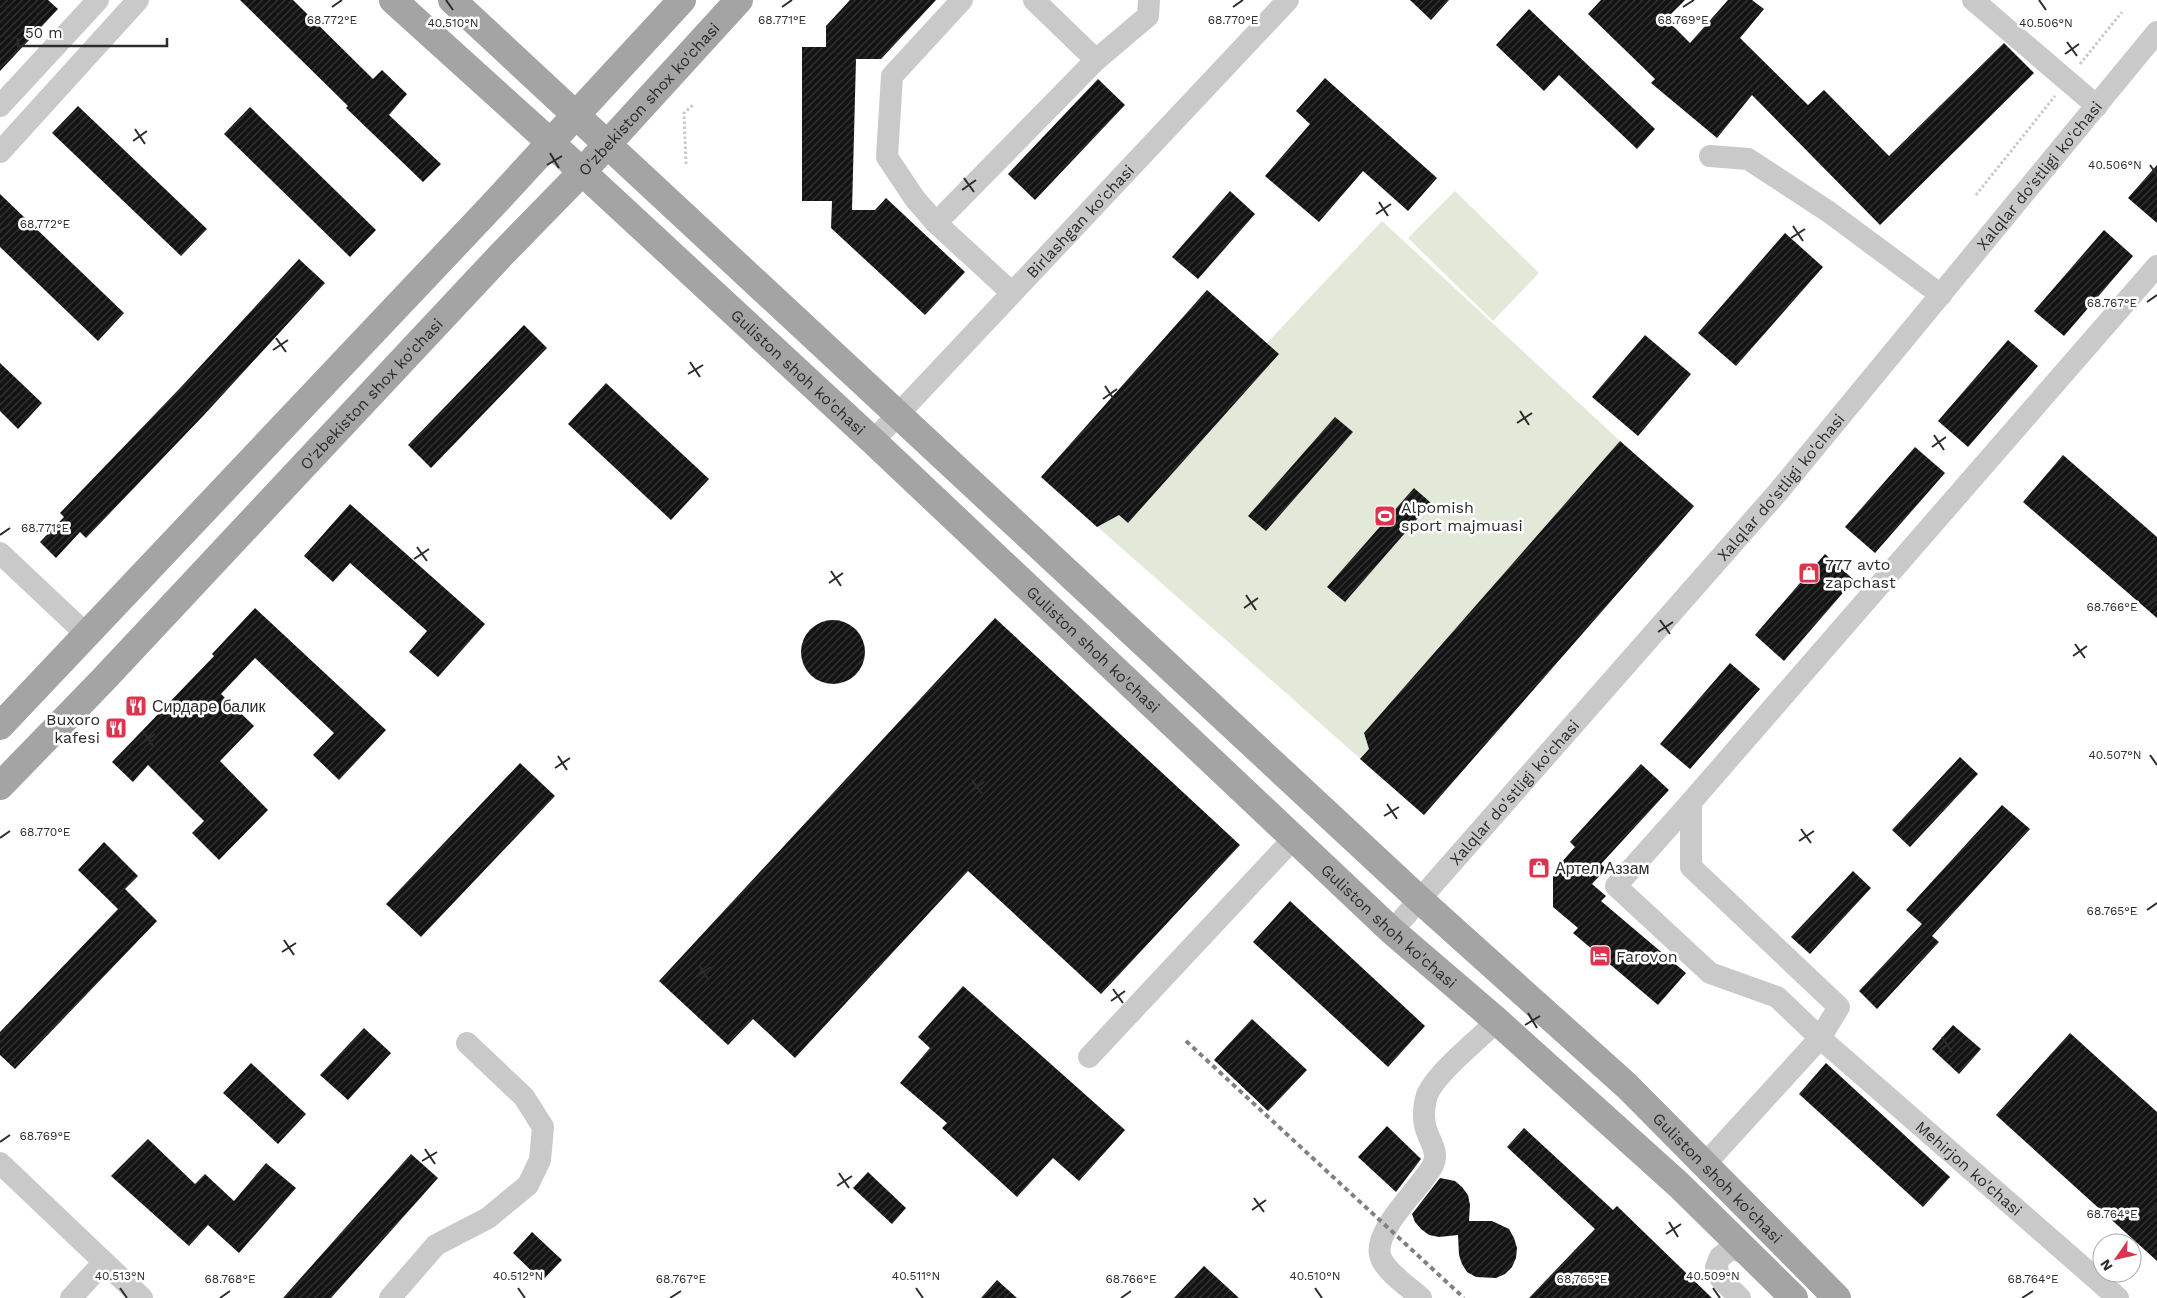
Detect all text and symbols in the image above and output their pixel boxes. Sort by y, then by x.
text: 68.772°E [307,13,358,27]
text: 68.771°E [758,13,806,27]
text: 68.770°E [1208,13,1259,27]
text: 68.769°E [1657,13,1709,27]
scale bar [18,15,166,47]
text: 40.510°N [427,16,479,30]
text: 40.506°N [2019,16,2073,30]
street label: O'zbekiston shox ko'chasi [574,18,723,179]
text: 50 m [25,24,62,42]
street label: Xalqlar do'stligi ko'chasi [1972,97,2106,253]
text: 40.506°N [2088,158,2142,172]
street label: Birlashgan ko'chasi [1022,160,1138,282]
text: 68.772°E [20,217,71,231]
text: 68.767°E [2087,296,2138,310]
street label: Guliston shoh ko'chasi [727,305,869,439]
street label: O'zbekiston shox ko'chasi [296,314,447,473]
street label: Xalqlar do'stligi ko'chasi [1713,410,1848,564]
place label: Alpomish sport majmuasi [1401,498,1523,535]
sports icon: Alpomish sport majmuasi [1373,504,1397,528]
text: 68.771°E [21,521,69,535]
place label: 777 avto zapchast [1825,555,1896,592]
shop icon: 777 avto zapchast [1797,561,1821,585]
street label: Guliston shoh ko'chasi [1023,582,1164,717]
text: 68.766°E [2086,600,2138,614]
restaurant icon: Сирдаре балик [124,694,148,718]
place label: Сирдаре балик [152,697,266,716]
place label: Buxoro kafesi [46,710,100,747]
restaurant icon: Buxoro kafesi [104,716,128,740]
street label: Xalqlar do'stligi ko'chasi [1445,716,1583,868]
text: 40.507°N [2089,748,2141,762]
text: 68.770°E [20,825,71,839]
shop icon: Артел Аззам [1527,856,1551,880]
place label: Артел Аззам [1555,859,1650,878]
street label: Guliston shoh ko'chasi [1317,860,1461,992]
text: 68.765°E [2087,904,2138,918]
hotel icon: Farovon [1588,944,1612,968]
place label: Farovon [1616,947,1678,966]
street label: Guliston shoh ko'chasi [1649,1108,1787,1247]
street label: Mehirjon ko'chasi [1912,1116,2026,1219]
text: 68.769°E [19,1129,71,1143]
text: 68.764°E [2086,1207,2138,1221]
north arrow [2092,1233,2142,1283]
text: N [2097,1256,2116,1274]
text: 40.513°N [95,1269,145,1283]
text: 40.512°N [493,1269,543,1283]
text: 40.511°N [892,1269,940,1283]
text: 40.510°N [1289,1269,1341,1283]
text: 40.509°N [1686,1269,1740,1283]
text: 68.768°E [204,1272,256,1286]
text: 68.767°E [656,1272,707,1286]
text: 68.766°E [1105,1272,1157,1286]
text: 68.765°E [1557,1272,1608,1286]
text: 68.764°E [2007,1272,2059,1286]

